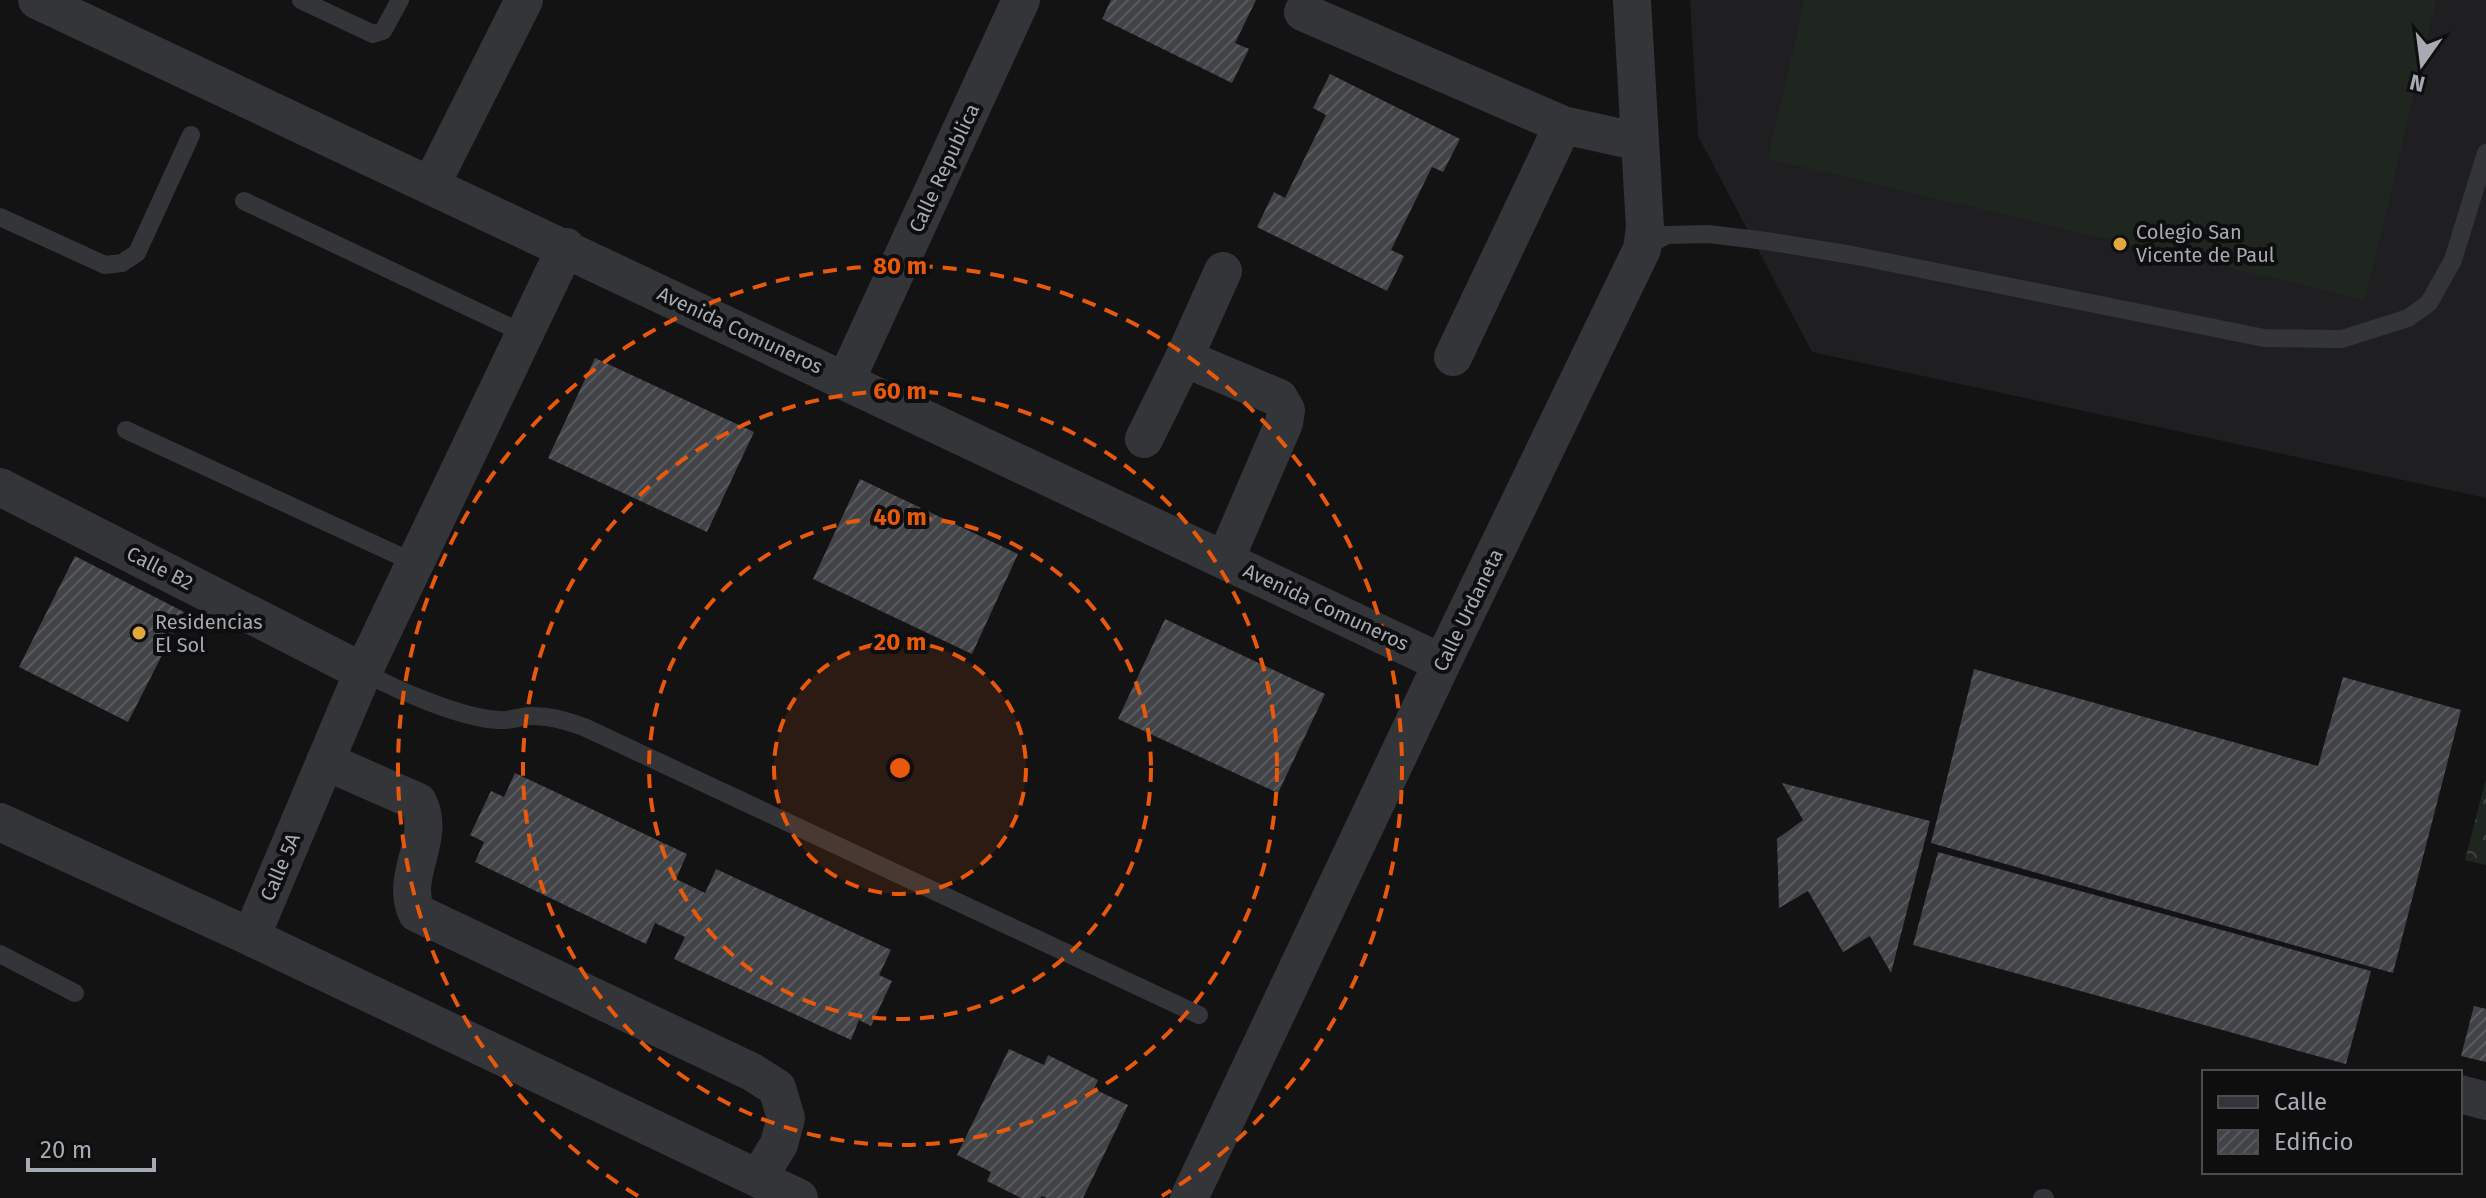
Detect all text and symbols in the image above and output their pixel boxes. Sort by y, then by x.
north arrow [2382,24,2462,104]
text: N [2407,68,2428,98]
street label: Calle Republica [904,100,984,236]
place label: Colegio San Vicente de Paul [2136,220,2275,267]
marker: Colegio San Vicente de Paul [2111,235,2129,253]
text: 80 m [873,252,927,280]
street label: Avenida Comuneros [654,281,826,379]
text: 60 m [873,377,927,405]
text: 40 m [873,503,927,531]
street label: Calle B2 [123,541,197,595]
street label: Calle Urdaneta [1428,545,1508,675]
street label: Avenida Comuneros [1240,558,1412,656]
place label: Residencias El Sol [155,610,262,657]
marker: Residencias El Sol [130,624,148,642]
text: 20 m [874,628,926,656]
centre of rings [886,754,914,782]
street label: Calle 5A [255,829,305,904]
legend [2202,1070,2462,1174]
text: Calle [2274,1088,2327,1116]
scale bar [28,1122,154,1172]
text: Edificio [2274,1128,2354,1156]
text: 20 m [40,1136,92,1164]

